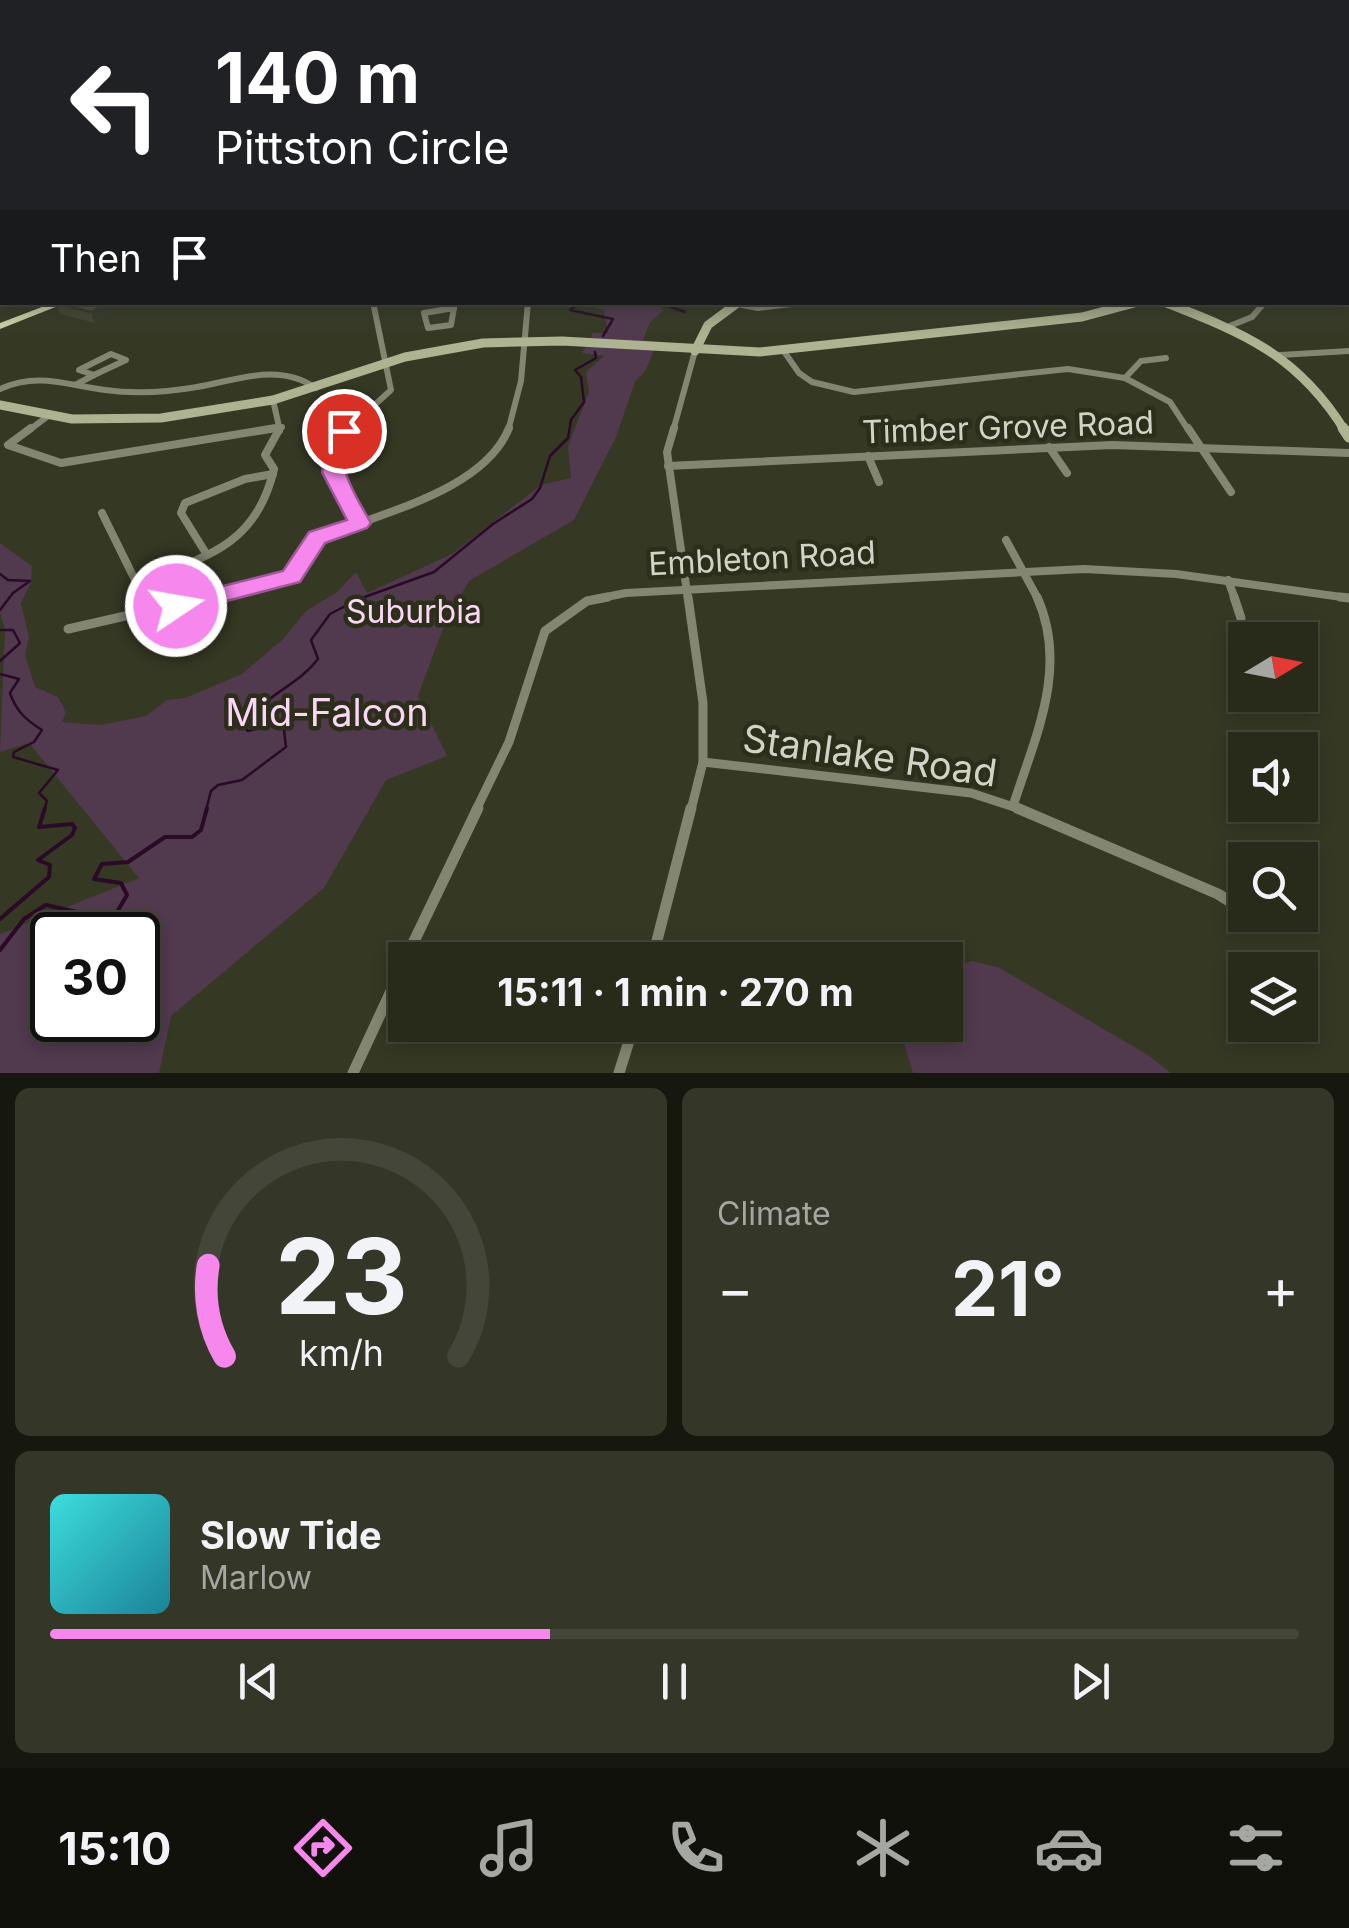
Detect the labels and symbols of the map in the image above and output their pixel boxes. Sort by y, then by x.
pin [302,389,387,474]
street label: Timber Grove Road [861,402,1155,452]
street label: Embleton Road [647,533,877,583]
position arrow [124,554,228,658]
park label: Suburbia [346,592,482,631]
north arrow [1228,622,1318,712]
park label: Mid-Falcon [225,689,429,735]
street label: Stanlake Road [740,714,1000,796]
speed limit sign: 30 [30,912,160,1042]

